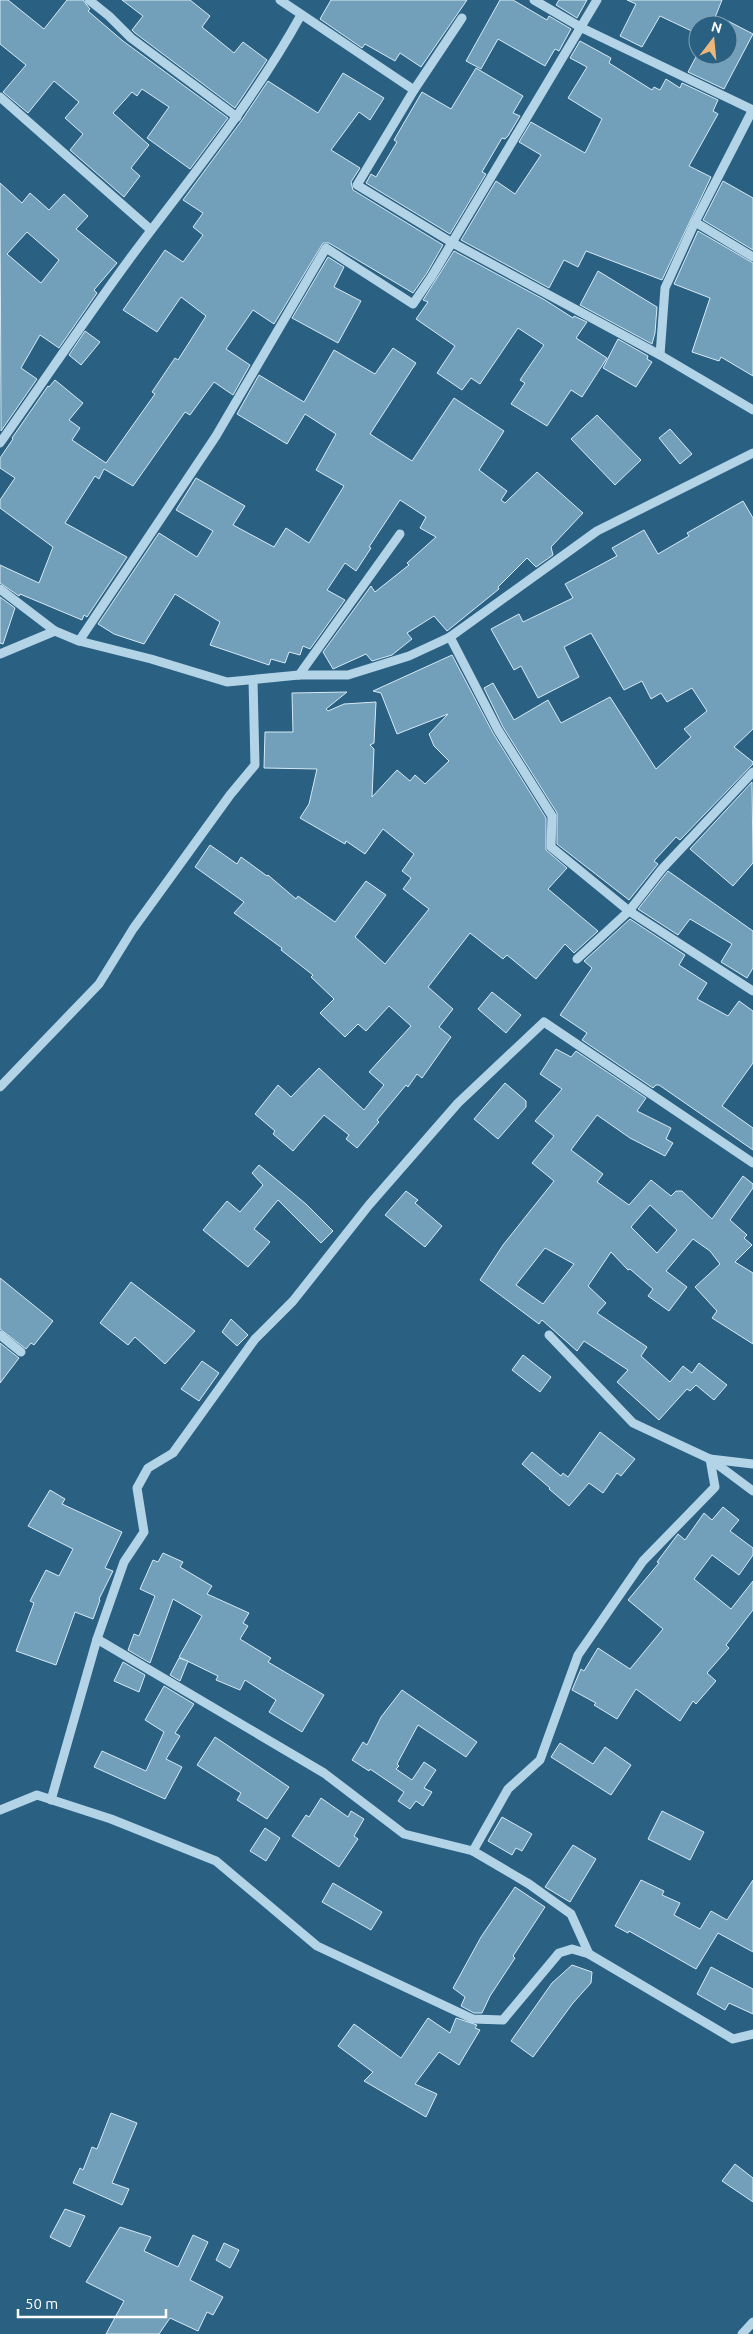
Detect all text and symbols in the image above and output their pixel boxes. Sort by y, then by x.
north arrow [688,15,738,65]
text: N [709,18,724,37]
scale bar [18,2286,165,2318]
text: 50 m [25,2295,58,2312]

